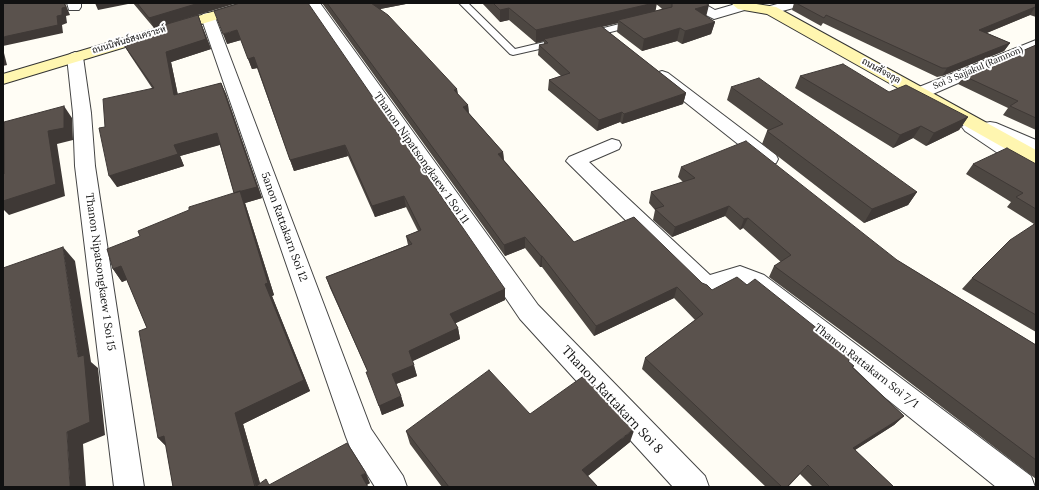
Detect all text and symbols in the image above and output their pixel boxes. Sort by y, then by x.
street label: ถนนนิพันธ์สงเคราะห์ [91,24,167,56]
street label: Soi 3 Sajjakul (Ramnon) [931,44,1025,92]
street label: ถนนสัจจกุล [860,56,902,86]
street label: Thanon Nipatsongkaew 1 Soi 11 [371,90,471,226]
street label: 5anon Rattakarn Soi 12 [258,170,310,284]
street label: Thanon Nipatsongkaew 1 Soi 15 [82,192,118,352]
street label: Thanon Rattakarn Soi 7/1 [811,321,921,411]
street label: Thanon Rattakarn Soi 8 [558,343,666,457]

